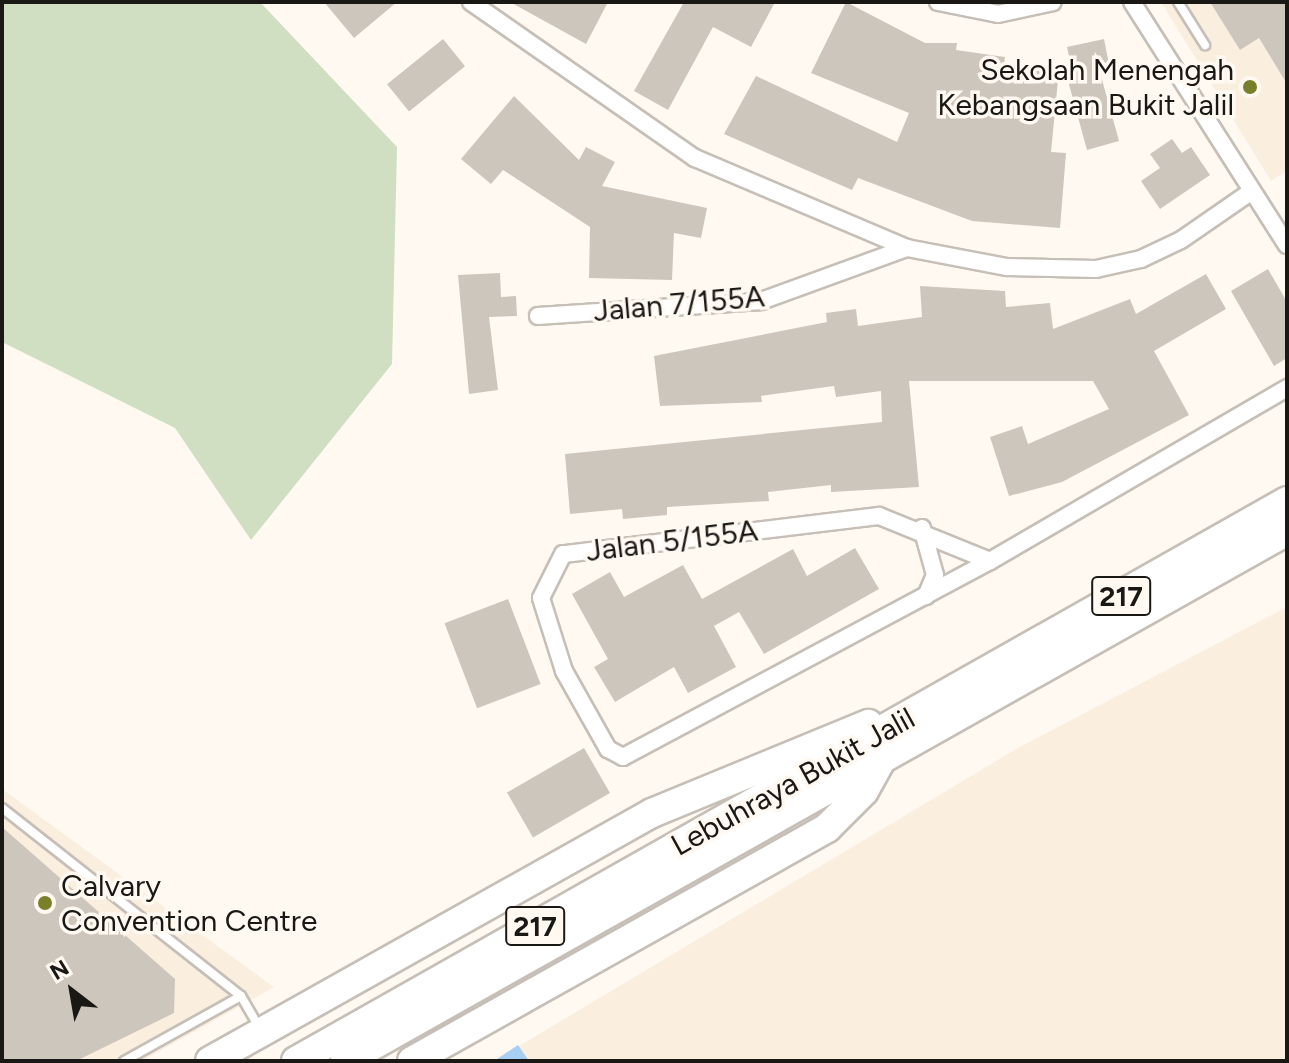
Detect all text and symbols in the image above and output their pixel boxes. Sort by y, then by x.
place label: Sekolah Menengah Kebangsaan Bukit Jalil [937,52,1234,122]
marker: Sekolah Menengah Kebangsaan Bukit Jalil [1241,78,1259,96]
street label: Jalan 7/155A [592,279,766,329]
street label: Jalan 5/155A [584,513,760,569]
road number: 217 [1091,572,1151,620]
street label: Lebuhraya Bukit Jalil [665,700,921,864]
place label: Calvary Convention Centre [61,868,317,938]
marker: Calvary Convention Centre [36,894,54,912]
road number: 217 [505,902,565,950]
north arrow [32,951,112,1031]
text: N [45,954,74,986]

